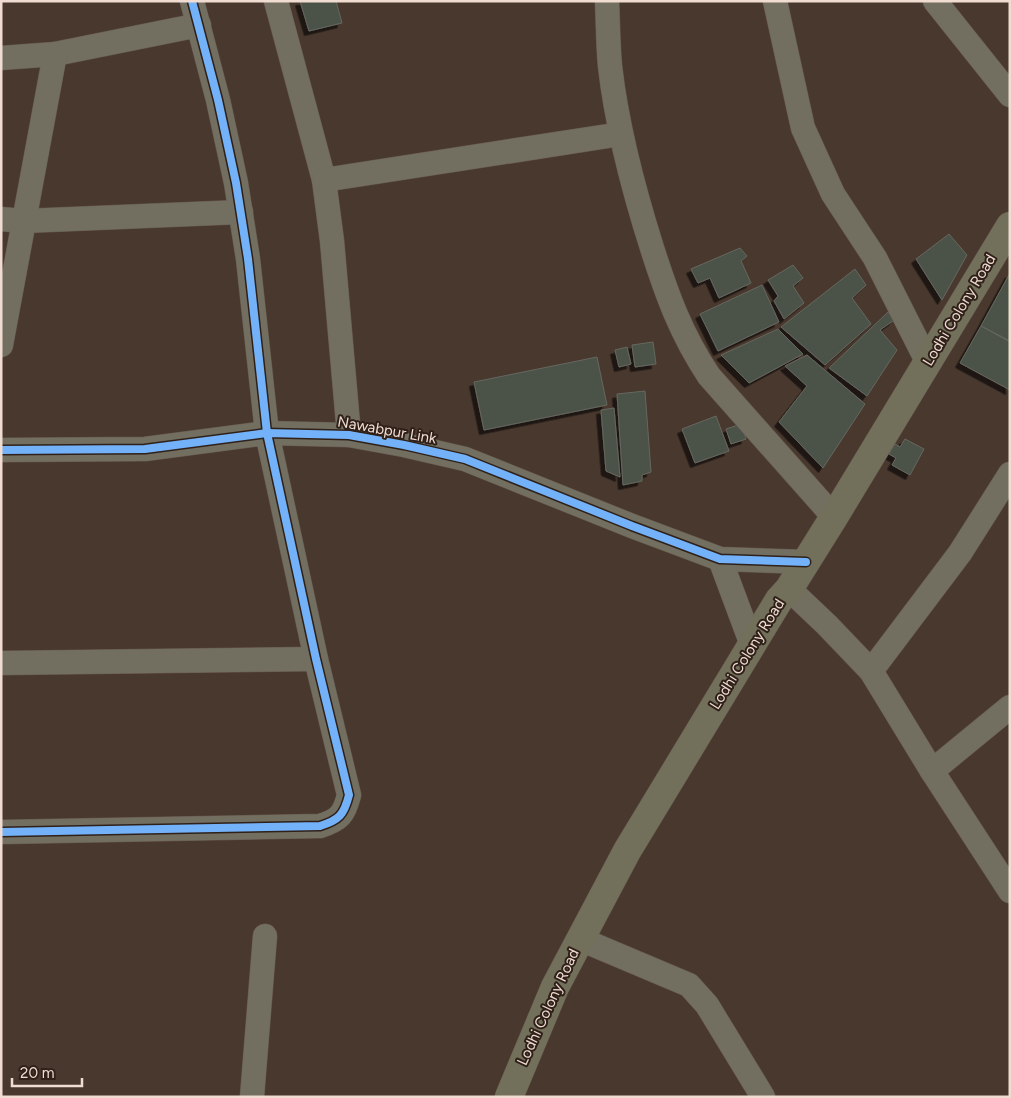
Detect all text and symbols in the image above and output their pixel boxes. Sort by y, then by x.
street label: Lodhi Colony Road [919,251,999,369]
street label: Nawabpur Link [336,412,439,448]
street label: Lodhi Colony Road [706,595,788,713]
street label: Lodhi Colony Road [513,946,583,1068]
scale bar [12,1056,82,1088]
text: 20 m [20,1064,54,1082]

